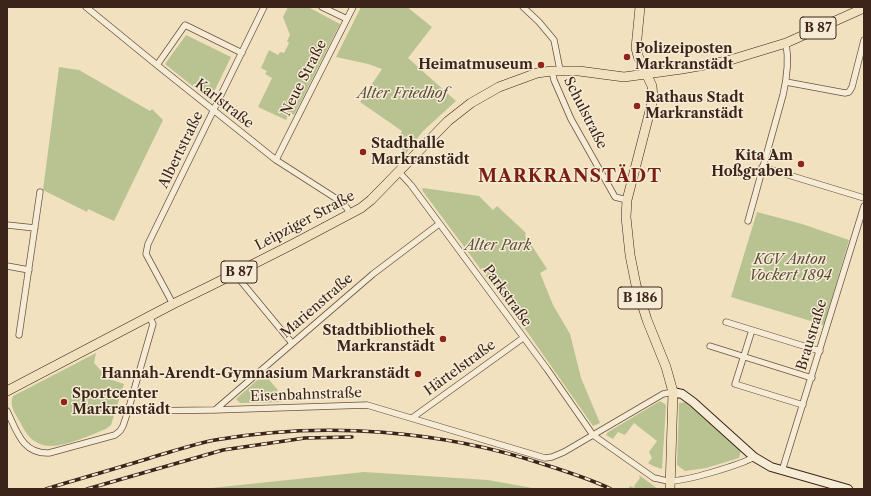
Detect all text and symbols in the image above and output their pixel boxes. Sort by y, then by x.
road number: B 87 [800,17,836,39]
street label: Neue Straße [278,37,330,119]
place label: Polizeiposten Markranstädt [635,41,733,74]
marker: Polizeiposten Markranstädt [622,52,632,62]
place label: Heimatmuseum [418,57,533,73]
marker: Heimatmuseum [536,60,546,70]
street label: Schulstraße [560,74,610,152]
street label: Karlstraße [191,76,257,132]
park label: Alter Friedhof [357,86,447,102]
place label: Rathaus Stadt Markranstädt [645,90,744,122]
marker: Rathaus Stadt Markranstädt [632,101,642,111]
street label: Albertstraße [155,109,207,191]
place label: Stadthalle Markranstädt [371,136,469,168]
marker: Stadthalle Markranstädt [358,147,368,157]
place label: Kita Am Hoßgraben [711,148,793,180]
marker: Kita Am Hoßgraben [796,159,806,169]
district label: MARKRANSTÄDT [478,166,662,188]
street label: Leipziger Straße [252,188,358,254]
park label: Alter Park [465,238,531,254]
park label: KGV Anton Vockert 1894 [749,252,831,284]
road number: B 87 [221,261,257,283]
street label: Parkstraße [479,262,535,330]
street label: Marienstraße [278,270,356,342]
road number: B 186 [618,287,662,309]
street label: Braustraße [793,297,831,373]
place label: Stadtbibliothek Markranstädt [323,323,435,356]
marker: Stadtbibliothek Markranstädt [438,334,448,344]
street label: Härtelstraße [421,337,499,399]
place label: Hannah-Arendt-Gymnasium Markranstädt [101,366,410,382]
marker: Hannah-Arendt-Gymnasium Markranstädt [413,369,423,379]
street label: Eisenbahnstraße [250,385,362,405]
place label: Sportcenter Markranstädt [72,386,170,418]
marker: Sportcenter Markranstädt [59,397,69,407]

